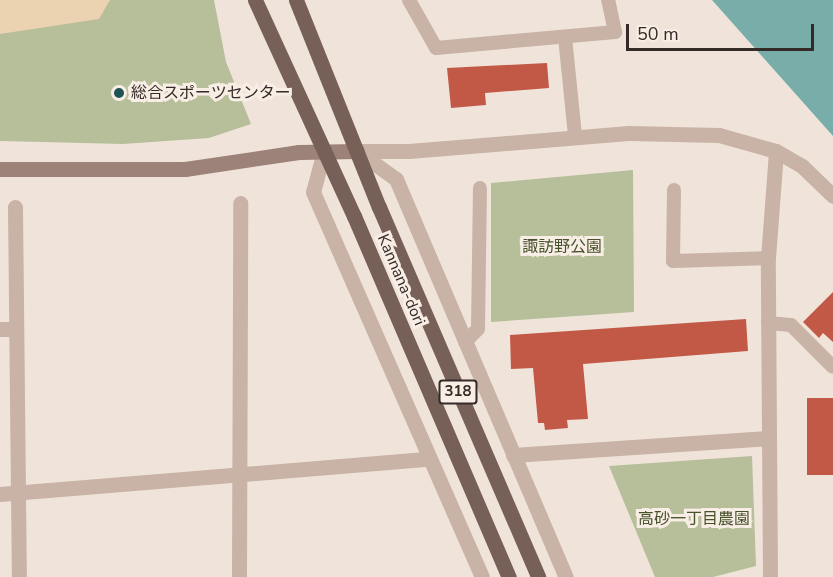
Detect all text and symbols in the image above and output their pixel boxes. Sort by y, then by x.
scale bar [629,12,816,50]
text: 50 m [637,22,679,46]
place label: 総合スポーツセンター [131,83,291,103]
marker: 総合スポーツセンター [112,86,126,100]
street label: Kannana-dori [373,231,429,329]
park label: 諏訪野公園 [522,237,602,257]
road number: 318 [438,380,478,404]
park label: 高砂一丁目農園 [638,509,750,529]

